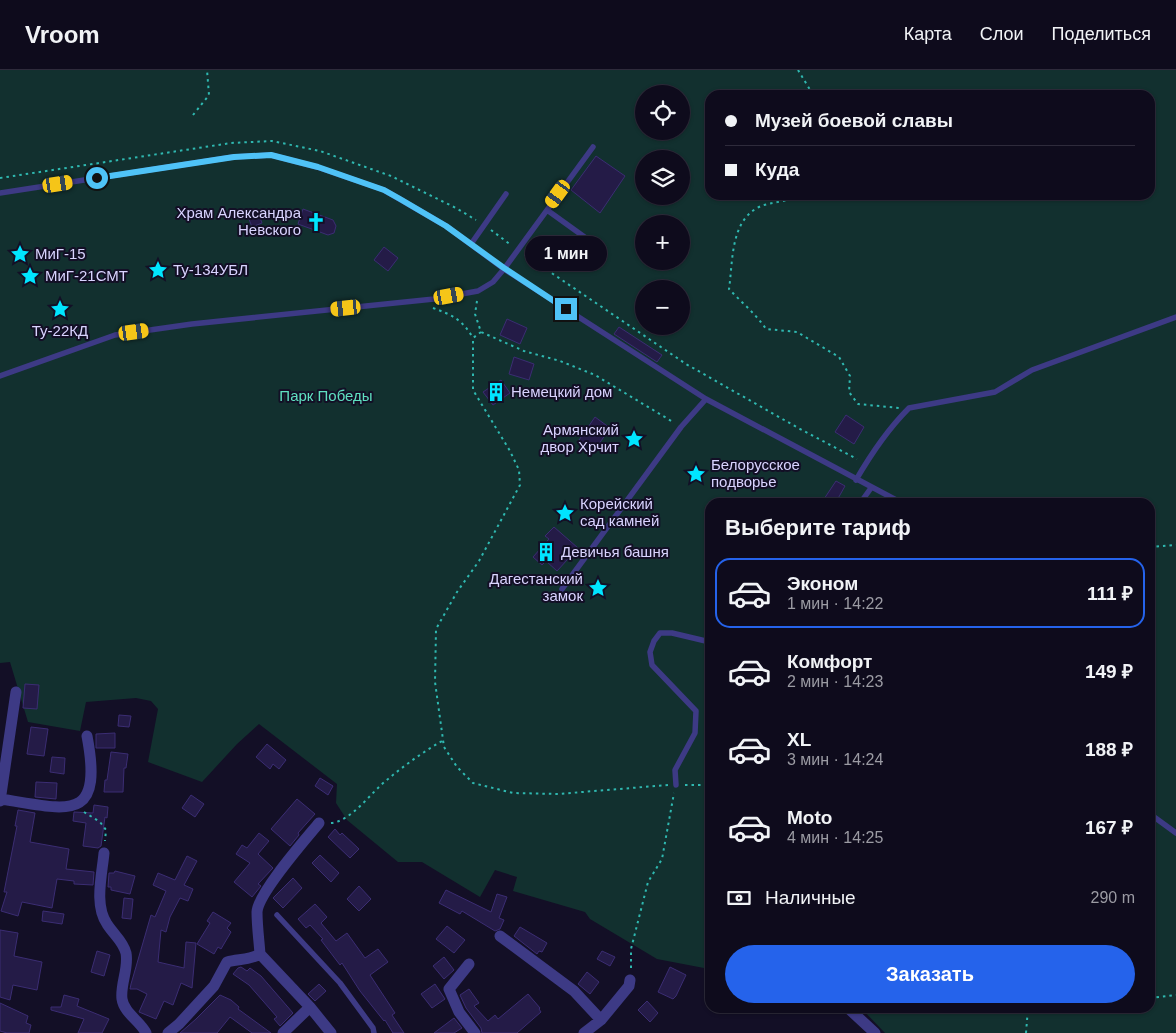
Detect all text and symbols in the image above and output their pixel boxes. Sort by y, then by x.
text: Vroom [25,21,100,48]
text: Карта [904,24,952,44]
text: Слои [980,24,1024,44]
text: Поделиться [1052,24,1151,44]
map controls [635,85,690,335]
button: locate [635,85,690,140]
text: Музей боевой славы [755,110,953,131]
button: layers [635,150,690,205]
text: Куда [755,159,799,180]
route start [86,167,108,189]
car [42,174,73,194]
car [543,177,572,211]
place label: Храм Александра Невского [176,204,302,238]
church icon: Храм Александра Невского [305,211,327,233]
button: + [635,215,690,270]
callout: 1 мин [525,236,607,272]
place icon: МиГ-15 [9,243,31,265]
place label: МиГ-15 [35,245,86,262]
text: 1 мин [544,245,588,262]
place icon: Ту-134УБЛ [147,259,169,281]
place label: Ту-134УБЛ [173,261,248,278]
place icon: МиГ-21СМТ [19,265,41,287]
place label: МиГ-21СМТ [45,267,128,284]
button: − [635,280,690,335]
car [432,286,465,306]
place icon: Ту-22КД [49,298,71,320]
route end [555,298,577,320]
car [330,299,361,317]
place label: Ту-22КД [32,322,88,339]
car [118,322,149,342]
building icon: Немецкий дом [485,381,507,403]
place label: Немецкий дом [511,383,612,400]
park label: Парк Победы [279,387,373,404]
place label: Армянский двор Хрчит [541,421,619,455]
place icon: Армянский двор Хрчит [623,428,645,450]
place label: Белорусское подворье [711,456,800,490]
place icon: Белорусское подворье [685,463,707,485]
place label: Корейский сад камней [580,495,659,529]
place icon: Корейский сад камней [554,502,576,524]
text: Выберите тариф [725,515,911,540]
building icon: Девичья башня [535,541,557,563]
place label: Девичья башня [561,543,669,560]
place label: Дагестанский замок [489,570,583,604]
icon: car [727,571,772,616]
text: Эконом [787,573,858,594]
place icon: Дагестанский замок [587,577,609,599]
text: 111 ₽ [1087,583,1133,604]
text: 1 мин · 14:22 [787,595,883,612]
icon: car [727,649,772,694]
text: Комфорт [787,651,872,672]
text: 149 ₽ [1085,661,1133,682]
text: 2 мин · 14:23 [787,673,883,690]
icon: car [727,727,772,772]
text: XL [787,729,811,750]
text: 188 ₽ [1085,739,1133,760]
text: 3 мин · 14:24 [787,751,883,768]
icon: car [727,805,772,850]
text: Moto [787,807,832,828]
text: 167 ₽ [1085,817,1133,838]
text: 4 мин · 14:25 [787,829,883,846]
icon: cash [725,884,753,912]
text: Наличные [765,887,856,908]
text: 290 m [1091,889,1135,906]
button: Заказать [725,945,1135,1003]

